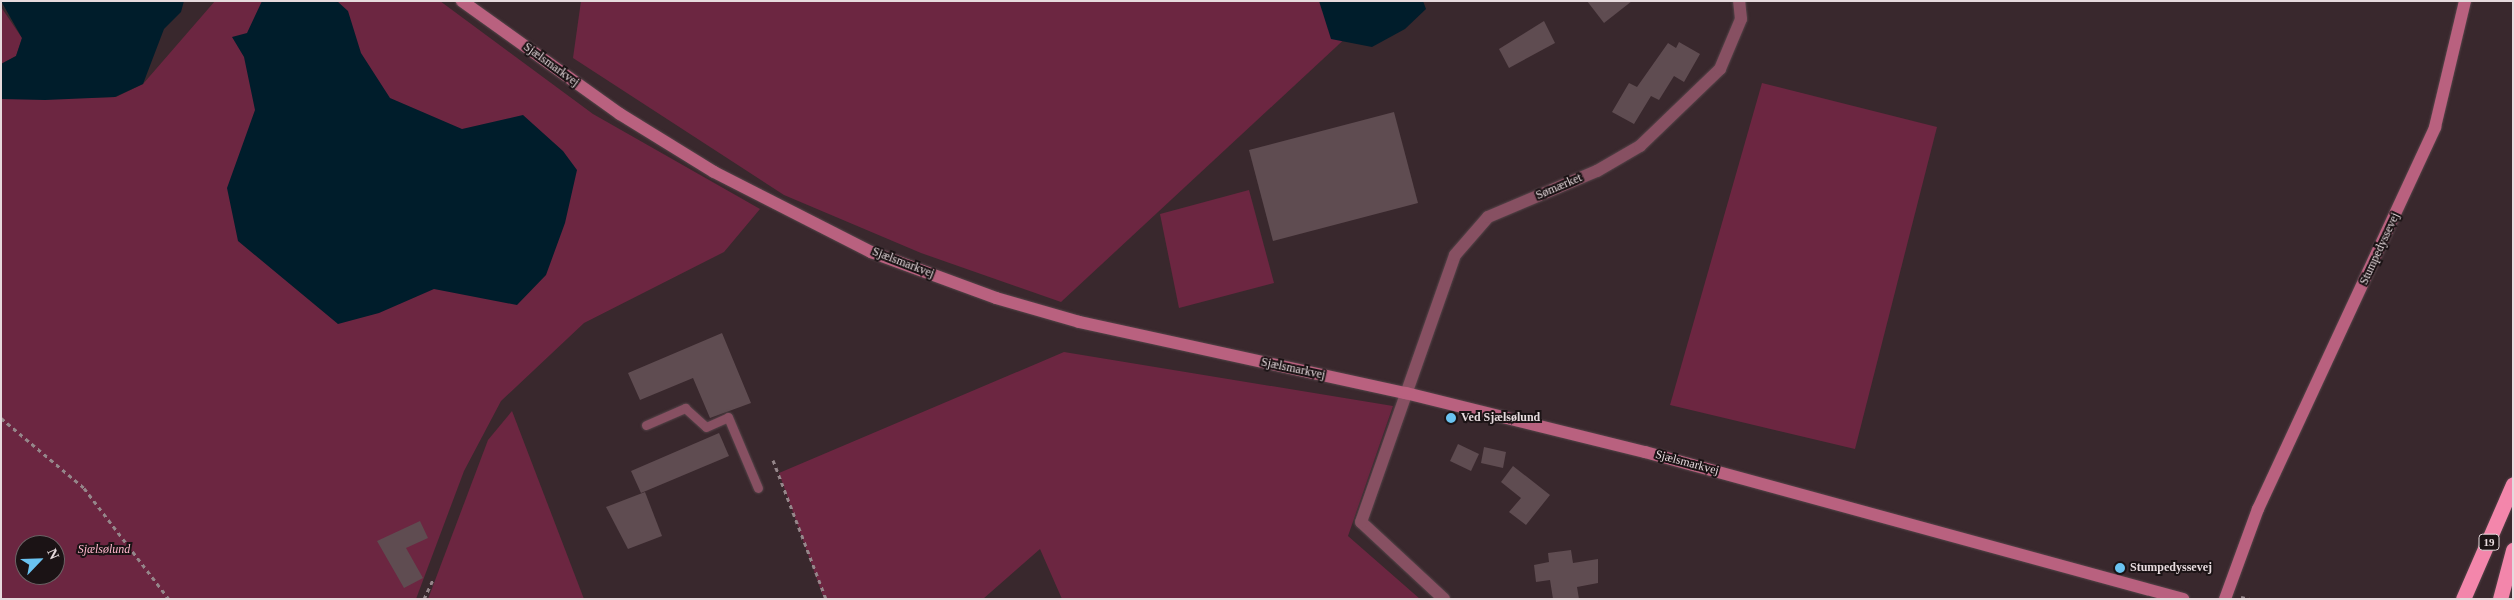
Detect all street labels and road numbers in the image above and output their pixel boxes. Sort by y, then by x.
street label: Sjælsmarkvej [520,40,582,90]
street label: Sømærket [1534,171,1584,203]
street label: Stumpedyssevej [2357,211,2403,287]
street label: Sjælsmarkvej [870,245,936,281]
street label: Sjælsmarkvej [1260,355,1326,383]
street label: Sjælsmarkvej [1654,448,1720,478]
road number: 19 [2478,534,2500,550]

